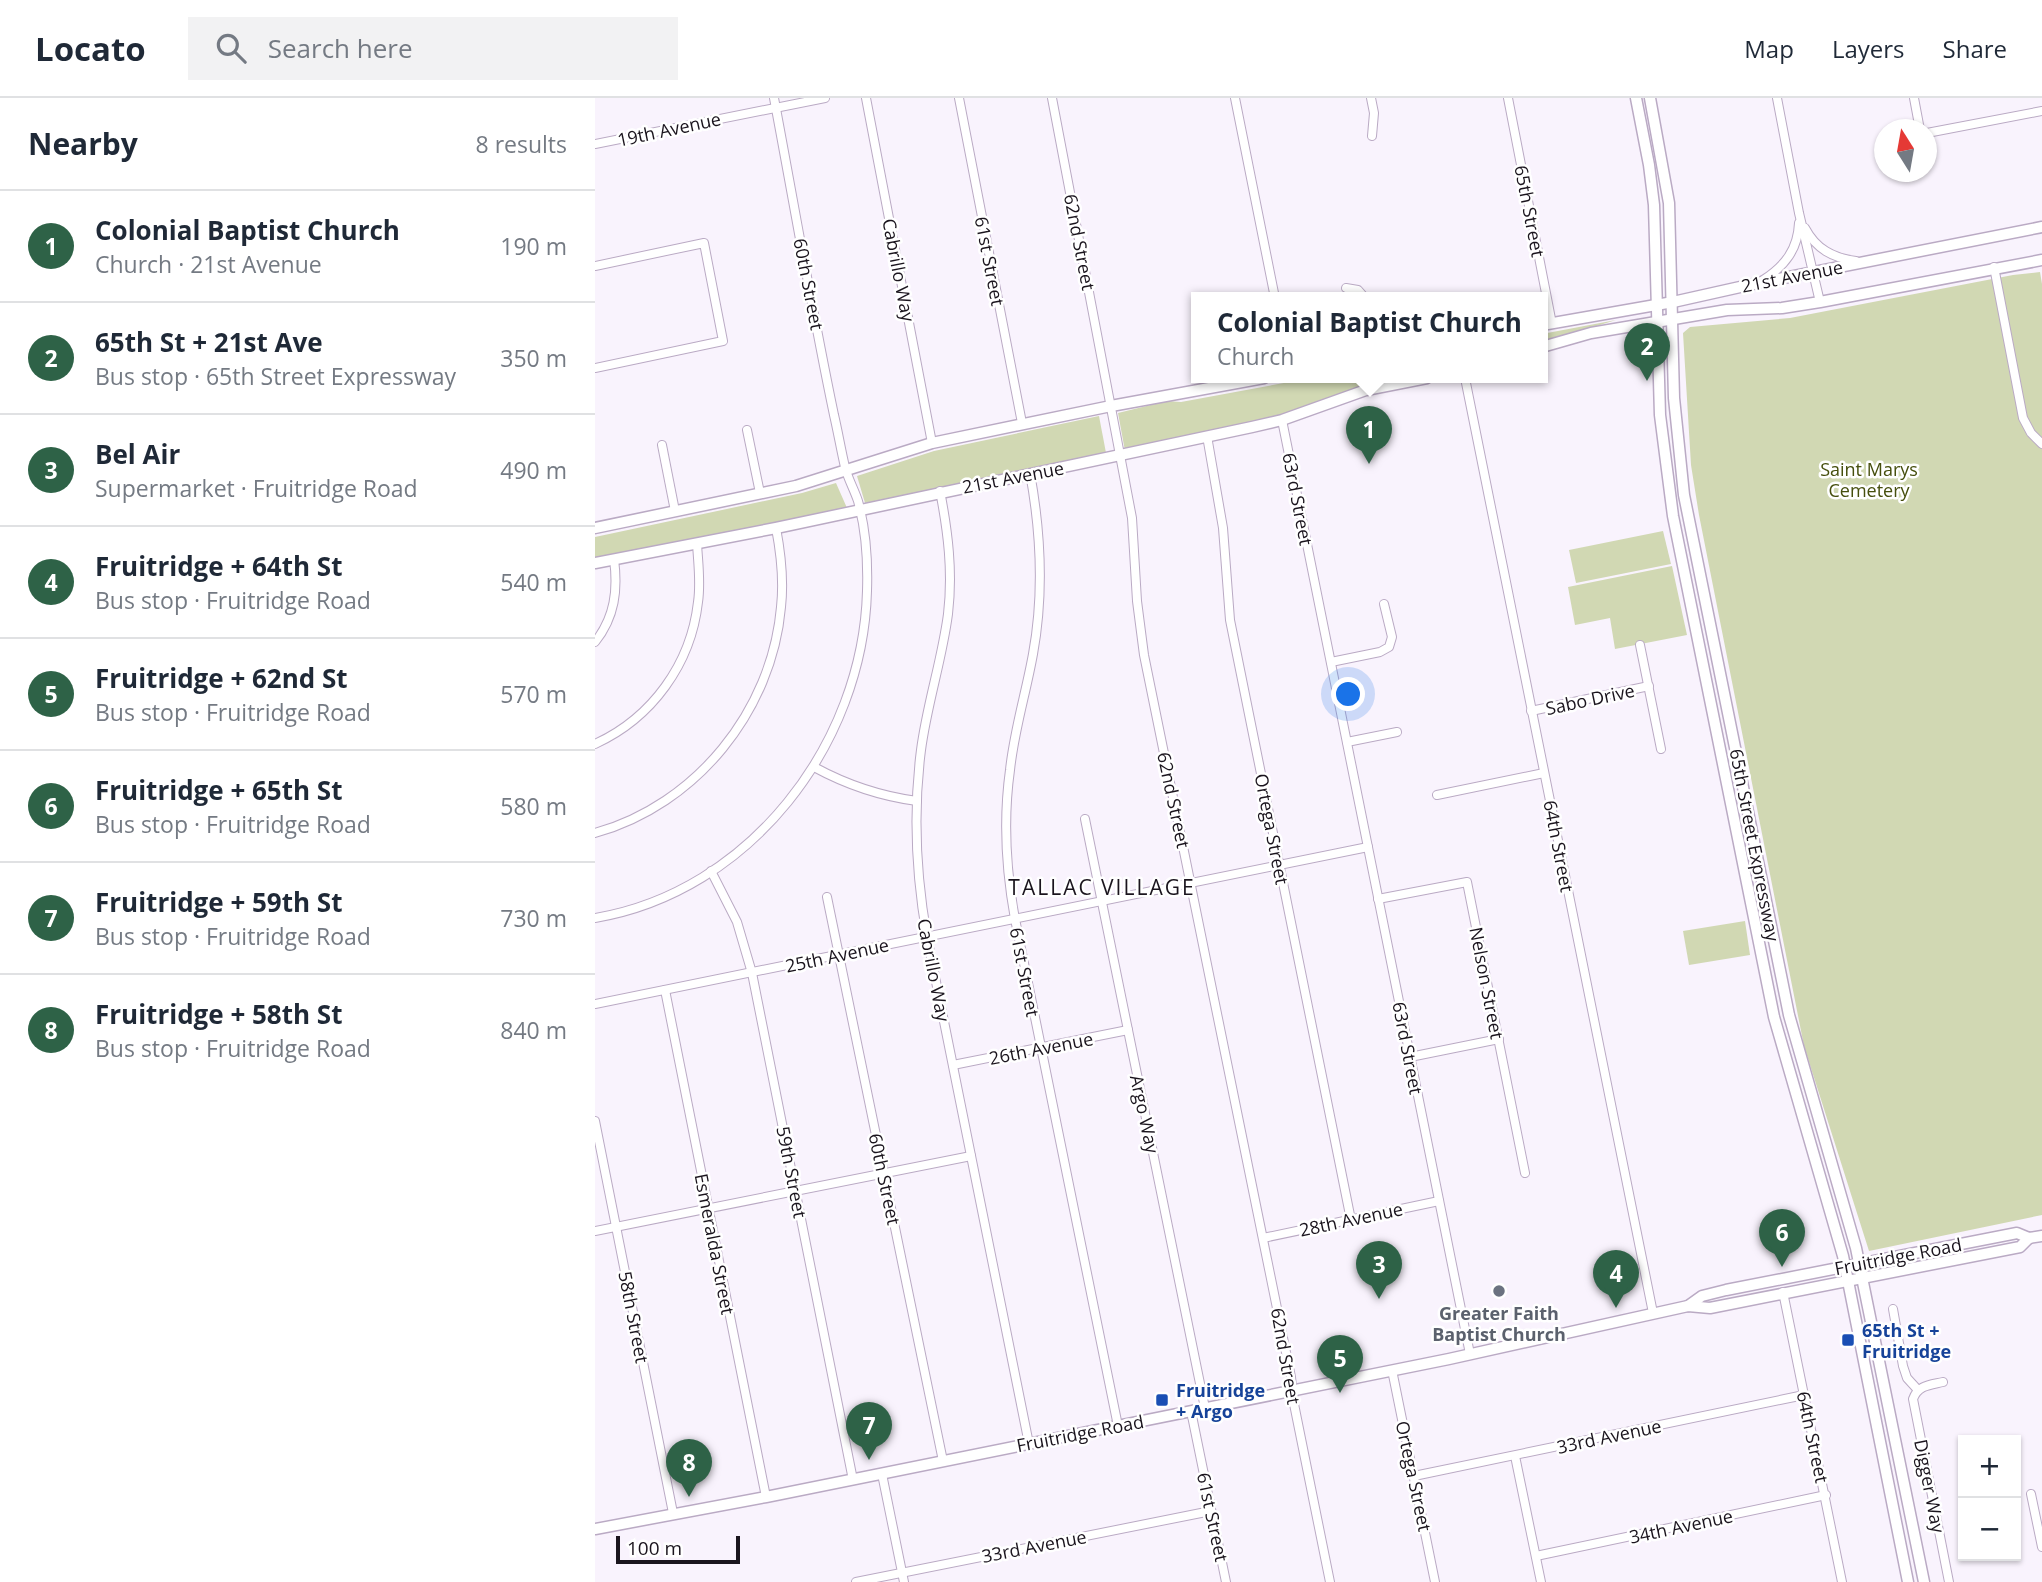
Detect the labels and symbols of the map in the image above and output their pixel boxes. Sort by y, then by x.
street label: 19th Avenue [615,106,723,152]
north arrow [1874,119,1937,182]
street label: 65th Street [1509,163,1551,259]
street label: 62nd Street [1059,192,1101,292]
street label: 61st Street [970,214,1010,308]
street label: Cabrillo Way [877,216,921,325]
street label: 60th Street [788,236,830,332]
street label: 21st Avenue [1739,254,1845,298]
pin: 2 [1624,323,1670,381]
pin: 1 [1346,406,1392,464]
street label: 63rd Street [1277,451,1319,547]
street label: 21st Avenue [960,455,1066,499]
park label: Saint Marys Cemetery [1820,457,1918,502]
your location [1331,677,1365,711]
street label: Sabo Drive [1543,678,1637,720]
street label: 65th Street Expressway [1725,747,1786,944]
street label: 62nd Street [1152,750,1196,850]
street label: Ortega Street [1249,771,1295,887]
street label: 64th Street [1538,798,1580,894]
district label: TALLAC VILLAGE [1008,873,1196,901]
street label: Cabrillo Way [912,916,956,1025]
street label: 61st Street [1005,925,1045,1019]
street label: Nelson Street [1464,925,1510,1041]
street label: 25th Avenue [783,932,891,978]
street label: 63rd Street [1387,1000,1429,1096]
street label: 26th Avenue [987,1026,1095,1070]
street label: Argo Way [1125,1073,1165,1156]
street label: 59th Street [771,1124,813,1220]
street label: 60th Street [864,1131,906,1227]
street label: Esmeralda Street [690,1171,740,1317]
street label: 28th Avenue [1297,1196,1405,1242]
pin: 6 [1759,1209,1805,1267]
street label: Fruitridge Road [1832,1232,1964,1280]
pin: 3 [1356,1241,1402,1299]
pin: 4 [1593,1250,1639,1308]
street label: 58th Street [613,1269,655,1365]
marker: Greater Faith Baptist Church [1491,1283,1507,1299]
place label: Greater Faith Baptist Church [1432,1301,1566,1346]
street label: 62nd Street [1266,1306,1306,1406]
place label: 65th St + Fruitridge [1862,1318,1951,1363]
marker: 65th St + Fruitridge [1840,1332,1856,1348]
pin: 5 [1317,1335,1363,1393]
place label: Fruitridge + Argo [1176,1378,1265,1423]
street label: 64th Street [1792,1389,1834,1485]
marker: Fruitridge + Argo [1154,1392,1170,1408]
pin: 7 [846,1402,892,1460]
street label: Fruitridge Road [1014,1409,1146,1457]
street label: 33rd Avenue [1555,1413,1663,1459]
street label: Ortega Street [1391,1418,1437,1534]
street label: Digger Way [1909,1437,1951,1536]
pin: 8 [666,1439,712,1497]
street label: 61st Street [1192,1470,1234,1564]
street label: 34th Avenue [1627,1503,1735,1549]
street label: 33rd Avenue [980,1524,1088,1568]
scale bar [616,1533,740,1565]

